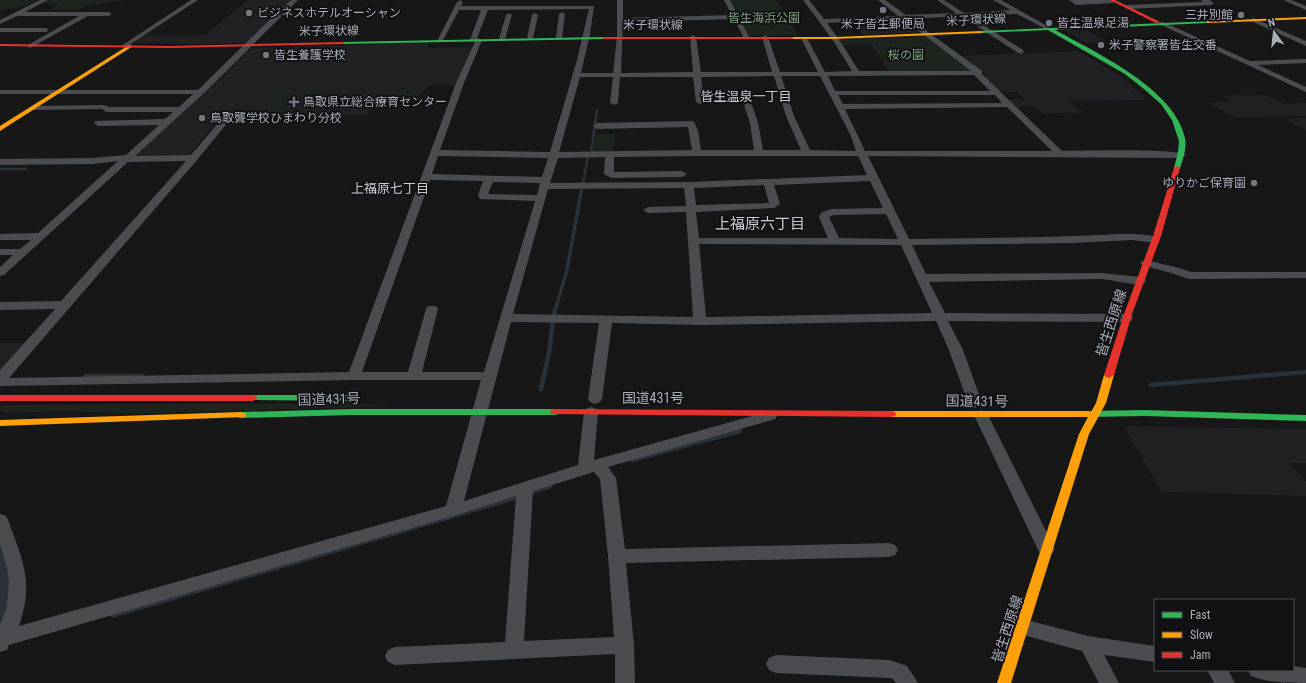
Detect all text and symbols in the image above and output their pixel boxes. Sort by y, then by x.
marker: 米子皆生郵便局 [878,5,888,15]
place label: ビジネスホテルオーシャン [257,6,401,20]
marker: ビジネスホテルオーシャン [244,8,254,18]
place label: 三井別館 [1185,8,1233,22]
marker: 三井別館 [1236,10,1246,20]
park label: 皆生海浜公園 [728,11,800,25]
street label: 米子環状線 [946,11,1006,29]
north arrow [1254,12,1294,52]
place label: 皆生温泉足湯 [1057,16,1129,30]
text: N [1267,16,1277,30]
place label: 米子皆生郵便局 [841,17,925,31]
street label: 米子環状線 [623,18,683,32]
marker: 皆生温泉足湯 [1044,18,1054,28]
street label: 米子環状線 [299,23,359,39]
place label: 米子警察署皆生交番 [1109,38,1217,52]
marker: 米子警察署皆生交番 [1096,40,1106,50]
place label: 皆生養護学校 [274,48,346,62]
park label: 桜の園 [888,48,924,62]
marker: 皆生養護学校 [261,50,271,60]
district label: 皆生温泉一丁目 [700,89,792,104]
place label: 鳥取県立総合療育センター [303,95,447,109]
marker: 鳥取県立総合療育センター [288,96,300,108]
place label: 鳥取聾学校ひまわり分校 [210,111,342,125]
marker: 鳥取聾学校ひまわり分校 [197,113,207,123]
place label: ゆりかご保育園 [1162,176,1246,190]
marker: ゆりかご保育園 [1249,178,1259,188]
district label: 上福原七丁目 [351,181,429,196]
district label: 上福原六丁目 [715,215,805,233]
street label: 皆生西原線 [1093,287,1129,359]
street label: 国道431号 [297,390,361,408]
street label: 国道431号 [622,390,684,406]
street label: 国道431号 [945,392,1009,410]
street label: 皆生西原線 [989,593,1025,665]
legend [1154,599,1294,671]
text: Fast [1190,608,1211,622]
text: Slow [1190,628,1213,642]
text: Jam [1190,648,1211,662]

